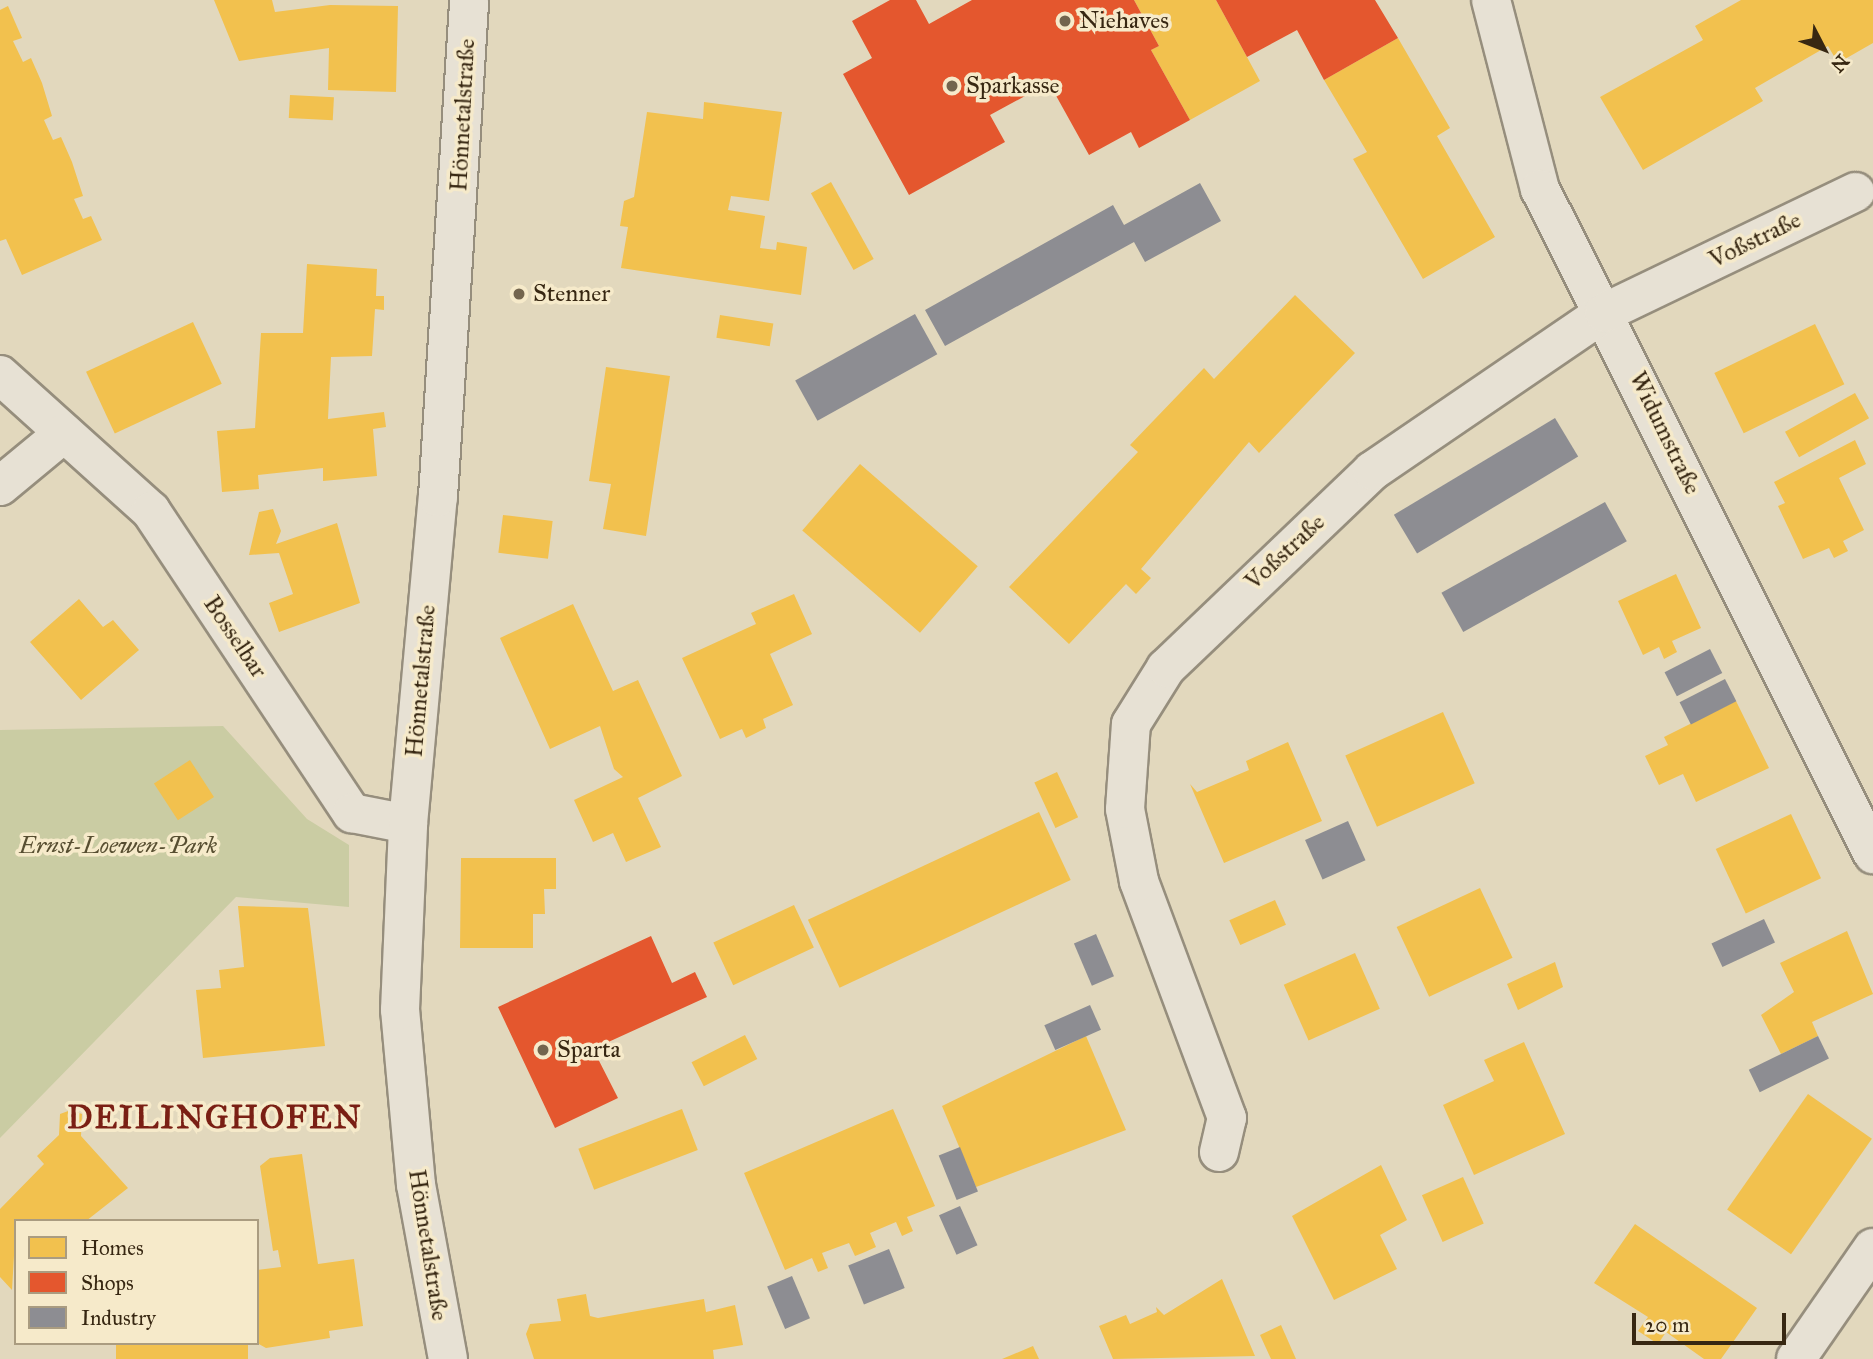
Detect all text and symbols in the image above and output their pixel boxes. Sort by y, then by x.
place label: Niehaves [1079,7,1169,35]
marker: Niehaves [1057,13,1073,29]
north arrow [1789,14,1859,84]
street label: Hönnetalstraße [445,38,481,192]
text: N [1826,50,1854,77]
place label: Sparkasse [966,72,1060,100]
marker: Sparkasse [944,78,960,94]
street label: Voßstraße [1704,205,1806,275]
place label: Stenner [533,280,610,308]
marker: Stenner [511,286,527,302]
street label: Widumstraße [1623,367,1707,499]
street label: Voßstraße [1239,508,1331,596]
street label: Bosselbar [197,590,273,684]
street label: Hönnetalstraße [400,604,442,758]
park label: Ernst-Loewen-Park [19,832,217,860]
place label: Sparta [557,1036,621,1064]
marker: Sparta [535,1042,551,1058]
district label: DEILINGHOFEN [69,1099,361,1137]
street label: Hönnetalstraße [402,1167,454,1323]
legend [14,1219,259,1345]
text: Homes [81,1235,144,1261]
text: Shops [81,1270,134,1296]
scale bar [1635,1300,1789,1344]
text: Industry [81,1305,156,1331]
text: 20 m [1645,1312,1690,1338]

